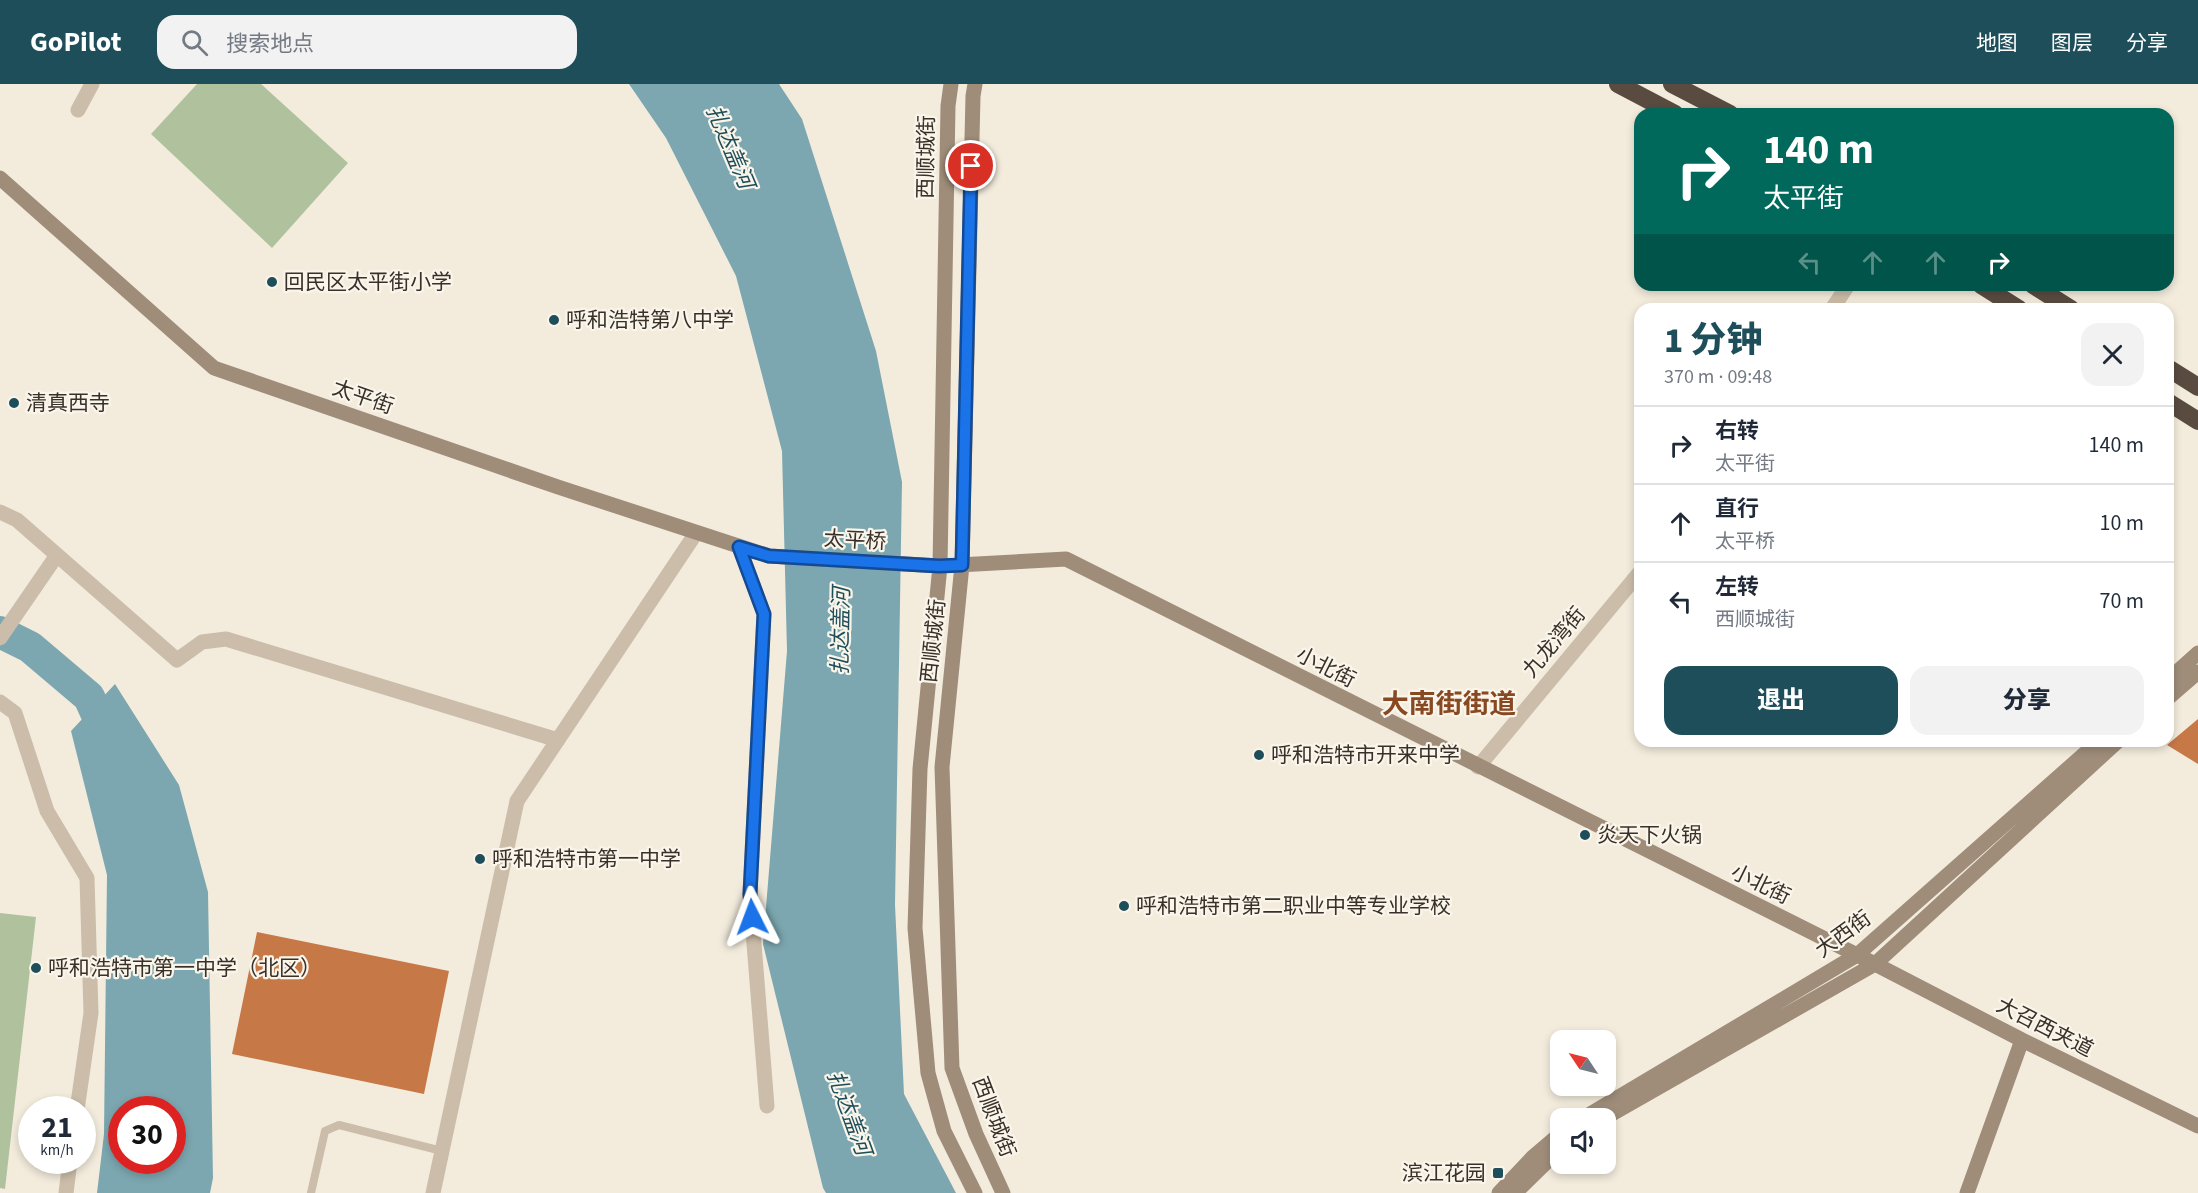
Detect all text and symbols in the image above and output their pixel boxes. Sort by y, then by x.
search box [157,15,577,69]
text: GoPilot [30,22,121,62]
icon: search [178,26,211,59]
text: 搜索地点 [226,28,314,60]
text: 地图 [1976,28,2018,58]
text: 图层 [2051,28,2093,58]
text: 分享 [2126,28,2168,58]
water label: 扎达盖河 [698,100,763,197]
street label: 西顺城街 [910,115,942,199]
text: 140 m [1763,120,1874,180]
icon: right [1664,132,1742,210]
pin [945,140,996,191]
icon: arrive [954,149,987,182]
text: 太平街 [1763,179,1844,218]
icon: left [1793,246,1826,279]
icon: ahead [1856,246,1889,279]
icon: ahead [1919,246,1952,279]
icon: right [1982,246,2015,279]
place label: 回民区太平街小学 [284,267,452,297]
marker: 回民区太平街小学 [265,275,279,289]
place label: 呼和浩特第八中学 [566,305,734,335]
marker: 呼和浩特第八中学 [547,313,561,327]
text: 1 分钟 [1664,315,1762,366]
button: close [2081,323,2144,386]
text: 370 m · 09:48 [1664,363,1772,391]
street label: 太平街 [328,373,398,421]
place label: 清真西寺 [26,388,110,418]
marker: 清真西寺 [7,396,21,410]
text: 右转 [1715,415,1759,447]
icon: right [1664,429,1697,462]
text: 140 m [2089,429,2144,461]
text: 太平街 [1715,450,1775,478]
text: 直行 [1715,493,1759,525]
icon: ahead [1664,507,1697,540]
text: 10 m [2099,507,2144,539]
street label: 太平桥 [823,523,887,557]
text: 太平桥 [1715,528,1775,556]
text: 左转 [1715,571,1759,603]
water label: 扎达盖河 [824,583,858,675]
icon: left [1664,585,1697,618]
text: 70 m [2099,585,2144,617]
street label: 西顺城街 [914,598,952,684]
street label: 九龙湾街 [1516,600,1592,684]
text: 西顺城街 [1715,606,1795,634]
street label: 小北街 [1291,639,1361,695]
button: 退出 [1664,666,1898,735]
button: 分享 [1910,666,2144,735]
district label: 大南街街道 [1382,685,1517,724]
place label: 呼和浩特市开来中学 [1271,740,1460,770]
marker: 呼和浩特市开来中学 [1252,748,1266,762]
place label: 炎天下火锅 [1597,820,1702,850]
marker: 炎天下火锅 [1578,828,1592,842]
place label: 呼和浩特市第一中学 [492,844,681,874]
marker: 呼和浩特市第一中学 [473,852,487,866]
street label: 小北街 [1726,857,1796,911]
position arrow [720,885,784,949]
place label: 呼和浩特市第二职业中等专业学校 [1136,891,1451,921]
marker: 呼和浩特市第二职业中等专业学校 [1117,899,1131,913]
street label: 大西街 [1809,903,1877,965]
place label: 呼和浩特市第一中学（北区） [48,953,321,983]
marker: 呼和浩特市第一中学（北区） [29,961,43,975]
street label: 大召西夹道 [1991,990,2099,1064]
north arrow [1550,1030,1616,1096]
map controls [1550,1030,1616,1174]
water label: 扎达盖河 [819,1066,880,1164]
street label: 西顺城街 [965,1072,1023,1162]
speed limit sign: 30 [108,1096,186,1174]
text: 21 [41,1106,73,1149]
button: sound [1550,1108,1616,1174]
text: km/h [40,1140,74,1161]
place label: 滨江花园 [1402,1158,1486,1188]
marker: 滨江花园 [1491,1166,1505,1180]

